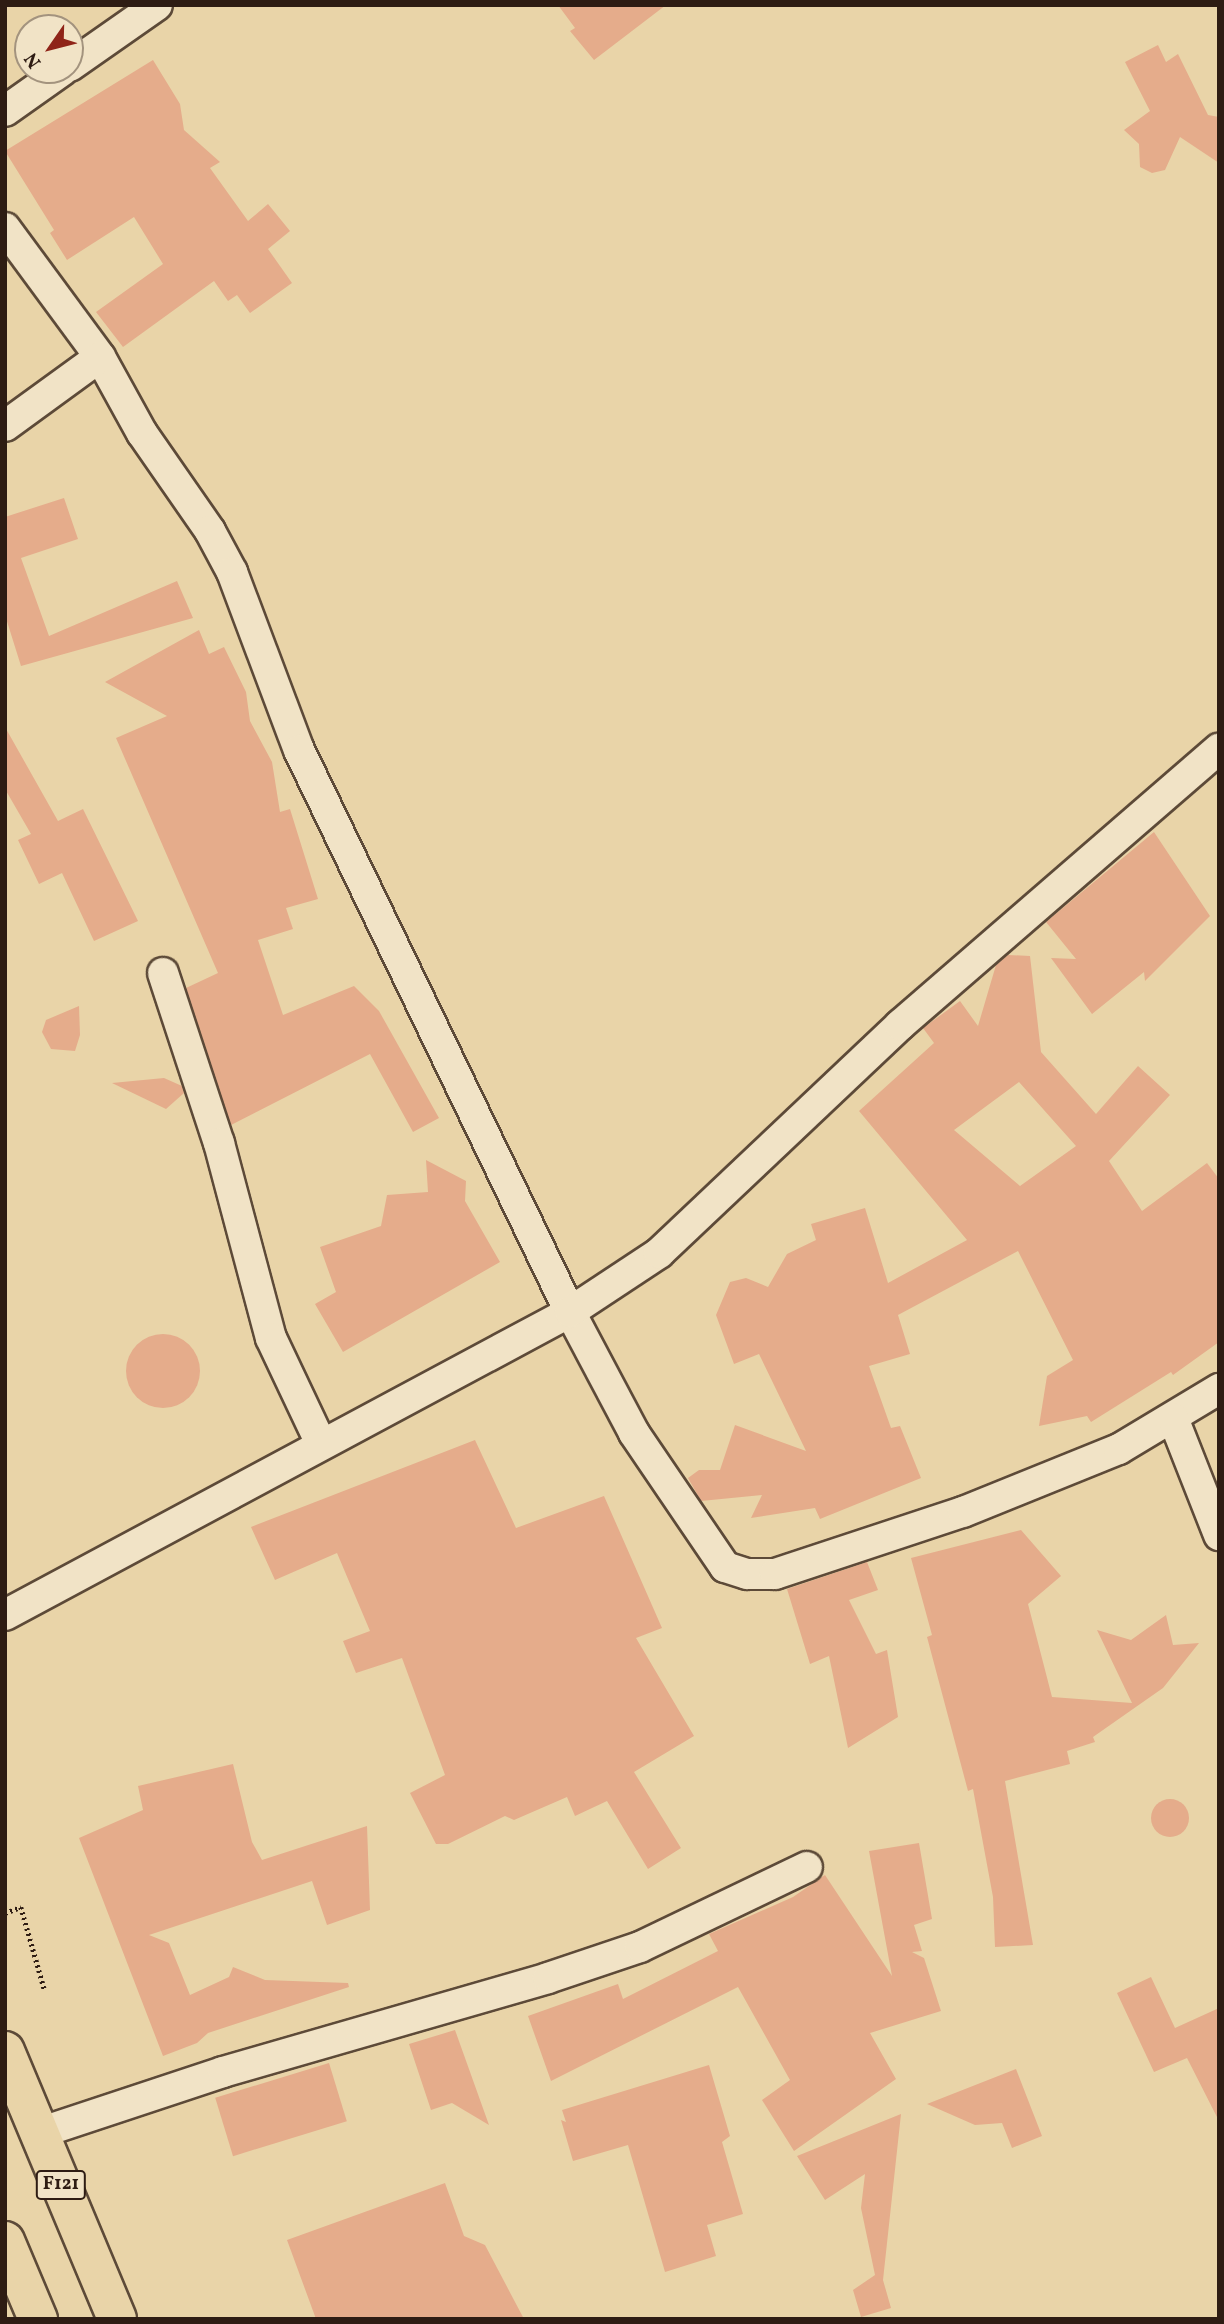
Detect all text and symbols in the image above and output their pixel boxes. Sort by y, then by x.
north arrow [14,14,84,84]
text: N [19,47,48,73]
road number: F121 [35,2170,87,2200]

